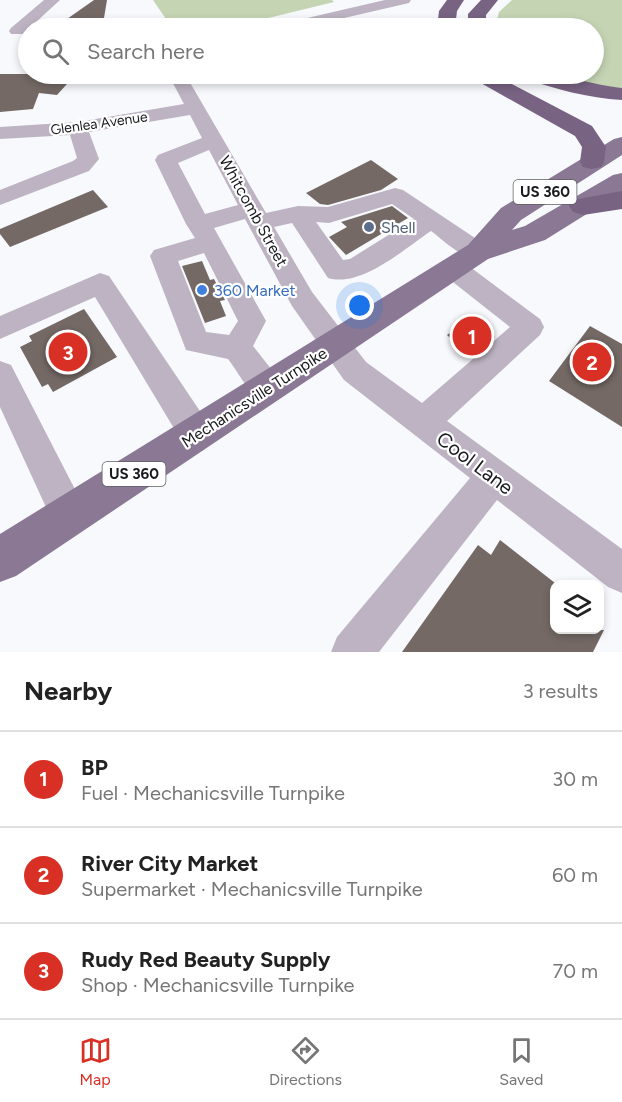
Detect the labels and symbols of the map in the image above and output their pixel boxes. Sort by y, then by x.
street label: Glenlea Avenue [49,108,149,139]
street label: Whitcomb Street [215,153,292,270]
road number: US 360 [514,180,576,204]
place label: Shell [381,218,416,237]
marker: Shell [362,220,376,234]
place label: 360 Market [214,281,295,300]
marker: 360 Market [195,283,209,297]
your location [345,291,374,320]
pin: 1 [452,314,492,358]
pin: 3 [48,330,88,374]
pin: 2 [572,340,612,385]
street label: Mechanicsville Turnpike [178,343,331,452]
street label: Cool Lane [432,426,518,500]
road number: US 360 [102,462,166,486]

